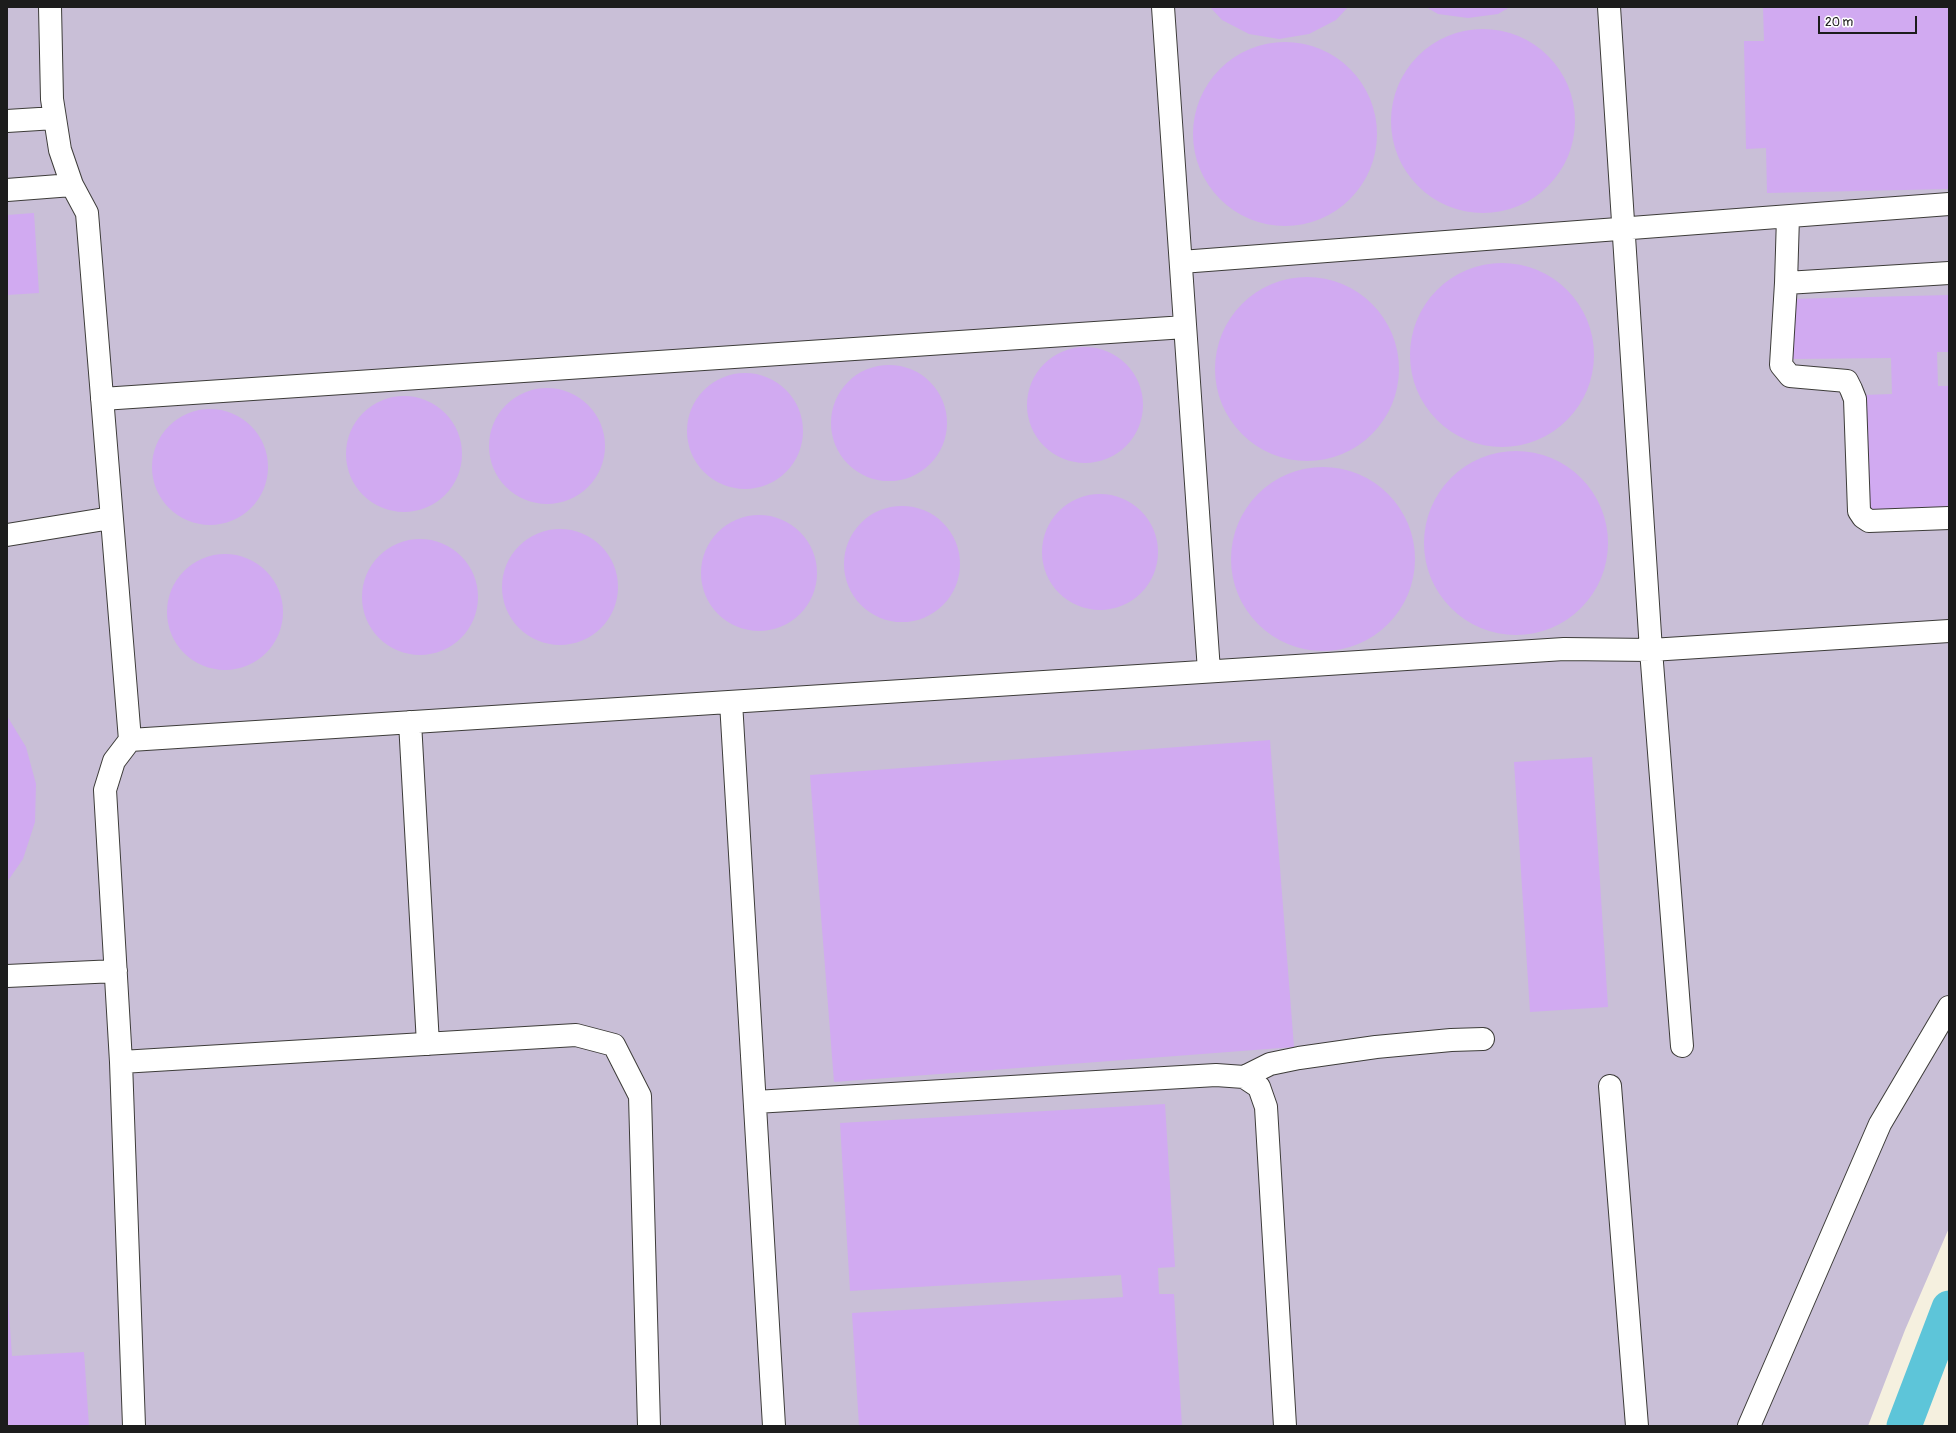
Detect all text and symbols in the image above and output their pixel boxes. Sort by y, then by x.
scale bar [1820,8,1919,34]
text: 20 m [1825,15,1853,30]

